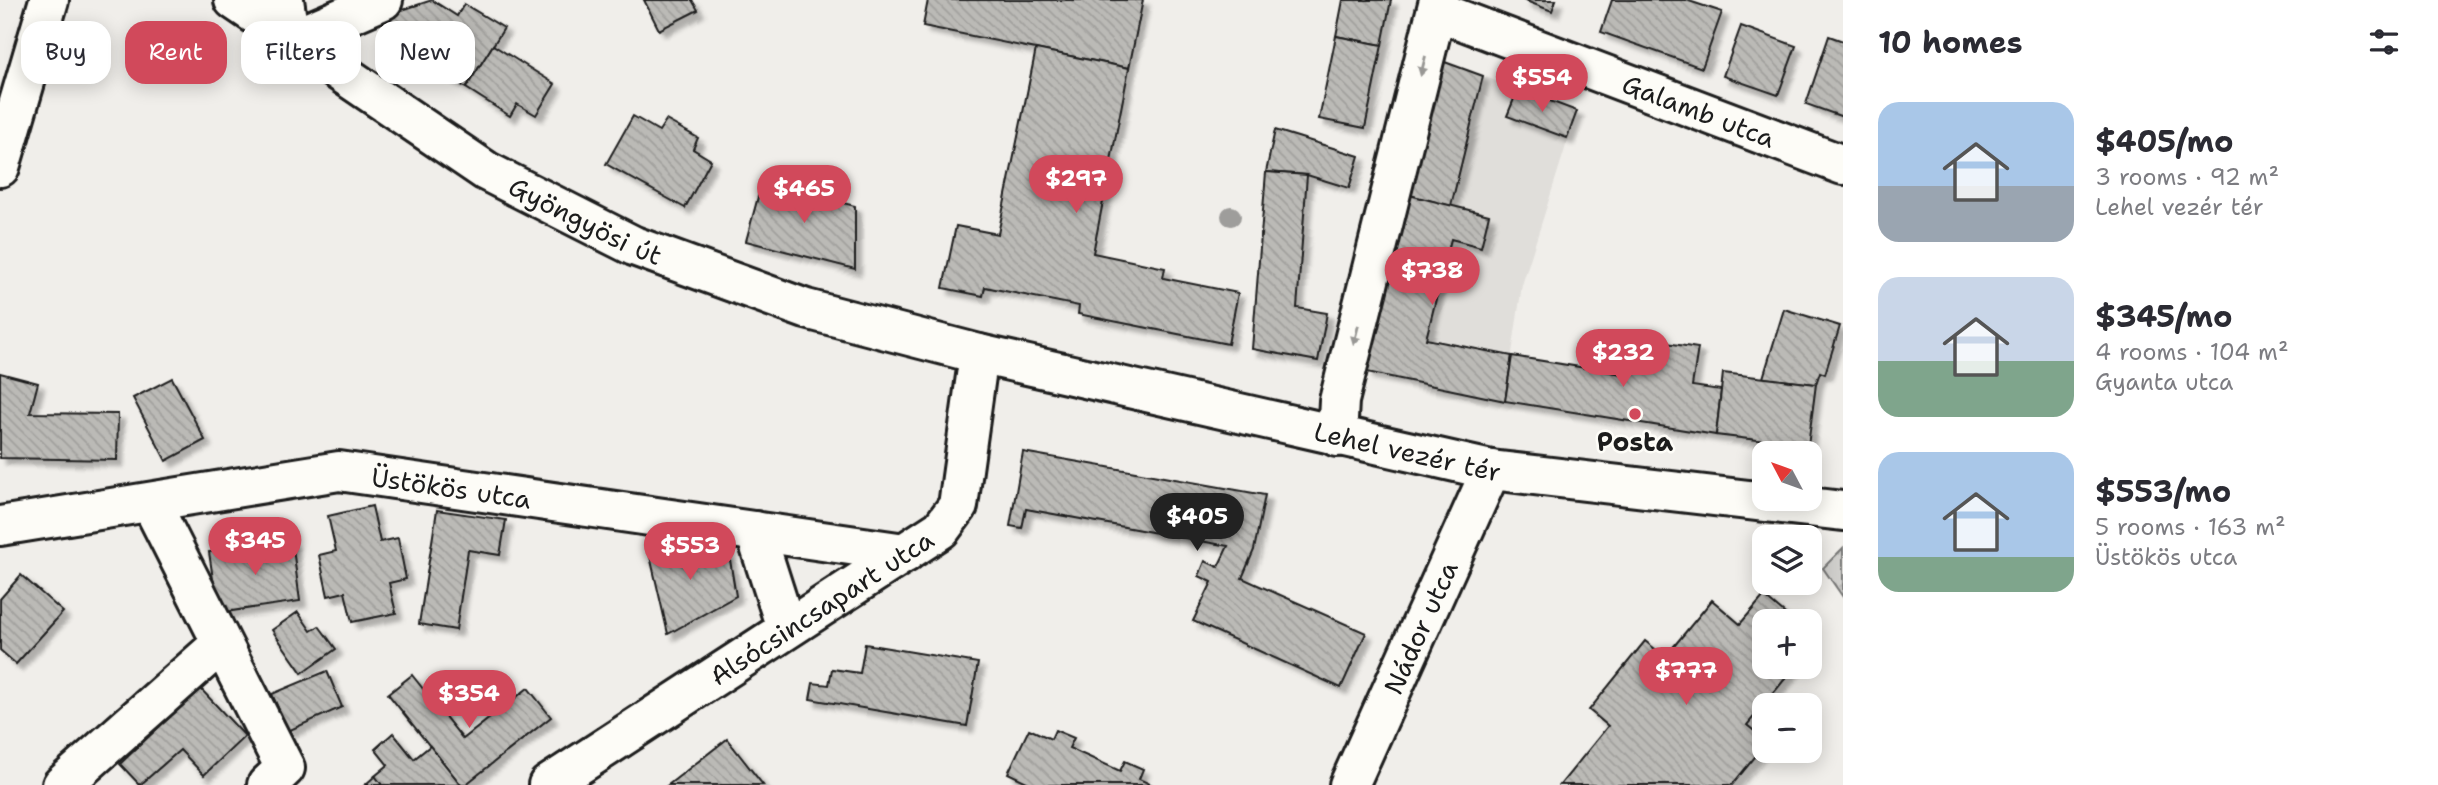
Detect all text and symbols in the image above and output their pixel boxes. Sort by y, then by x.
chip: Buy [21,21,111,84]
chip: Rent [125,21,227,84]
chip: Filters [241,21,361,84]
chip: New [375,21,475,84]
text: 10 homes [1878,22,2023,63]
icon: filters [2365,23,2403,61]
pin: $554 [1501,54,1583,114]
one-way arrow [1417,55,1428,77]
text: $554 [1512,62,1572,92]
street label: Galamb utca [1617,65,1780,155]
text: $405/mo [2095,121,2234,162]
icon: home [1934,130,2018,214]
pin: $297 [1035,156,1117,215]
text: 3 rooms · 92 m² [2095,162,2279,192]
text: $297 [1045,163,1107,193]
pin: $465 [763,166,845,225]
street label: Gyöngyösi út [503,168,667,272]
text: $465 [773,173,835,203]
text: Lehel vezér tér [2095,192,2264,222]
pin: $738 [1391,247,1473,307]
text: $738 [1401,255,1463,285]
text: $345/mo [2095,296,2232,337]
icon: home [1934,305,2018,389]
one-way arrow [1350,324,1361,346]
pin: $232 [1582,330,1664,389]
text: $232 [1592,337,1654,367]
text: 4 rooms · 104 m² [2095,337,2288,367]
text: Gyanta utca [2095,367,2233,397]
marker: Posta [1627,406,1643,422]
street label: Lehel vezér tér [1311,413,1503,489]
place label: Posta [1597,424,1673,459]
north arrow [1752,441,1822,511]
map controls [1752,441,1822,763]
street label: Üstökös utca [369,458,534,516]
text: $553/mo [2095,471,2231,512]
icon: home [1934,480,2018,564]
pin: $405 [1156,494,1238,553]
text: $405 [1166,501,1228,531]
text: 5 rooms · 163 m² [2095,512,2286,542]
pin: $345 [214,518,296,577]
street label: Alsócsincsapart utca [702,521,940,693]
pin: $553 [649,522,731,582]
text: $345 [224,525,286,555]
button: layers [1752,525,1822,595]
text: $553 [660,530,720,560]
text: Üstökös utca [2095,542,2237,572]
street label: Nádor utca [1375,555,1465,699]
button: + [1752,609,1822,679]
pin: $777 [1645,648,1727,707]
text: $777 [1655,655,1717,685]
pin: $354 [428,670,510,730]
text: $354 [438,678,500,708]
button: − [1752,693,1822,763]

